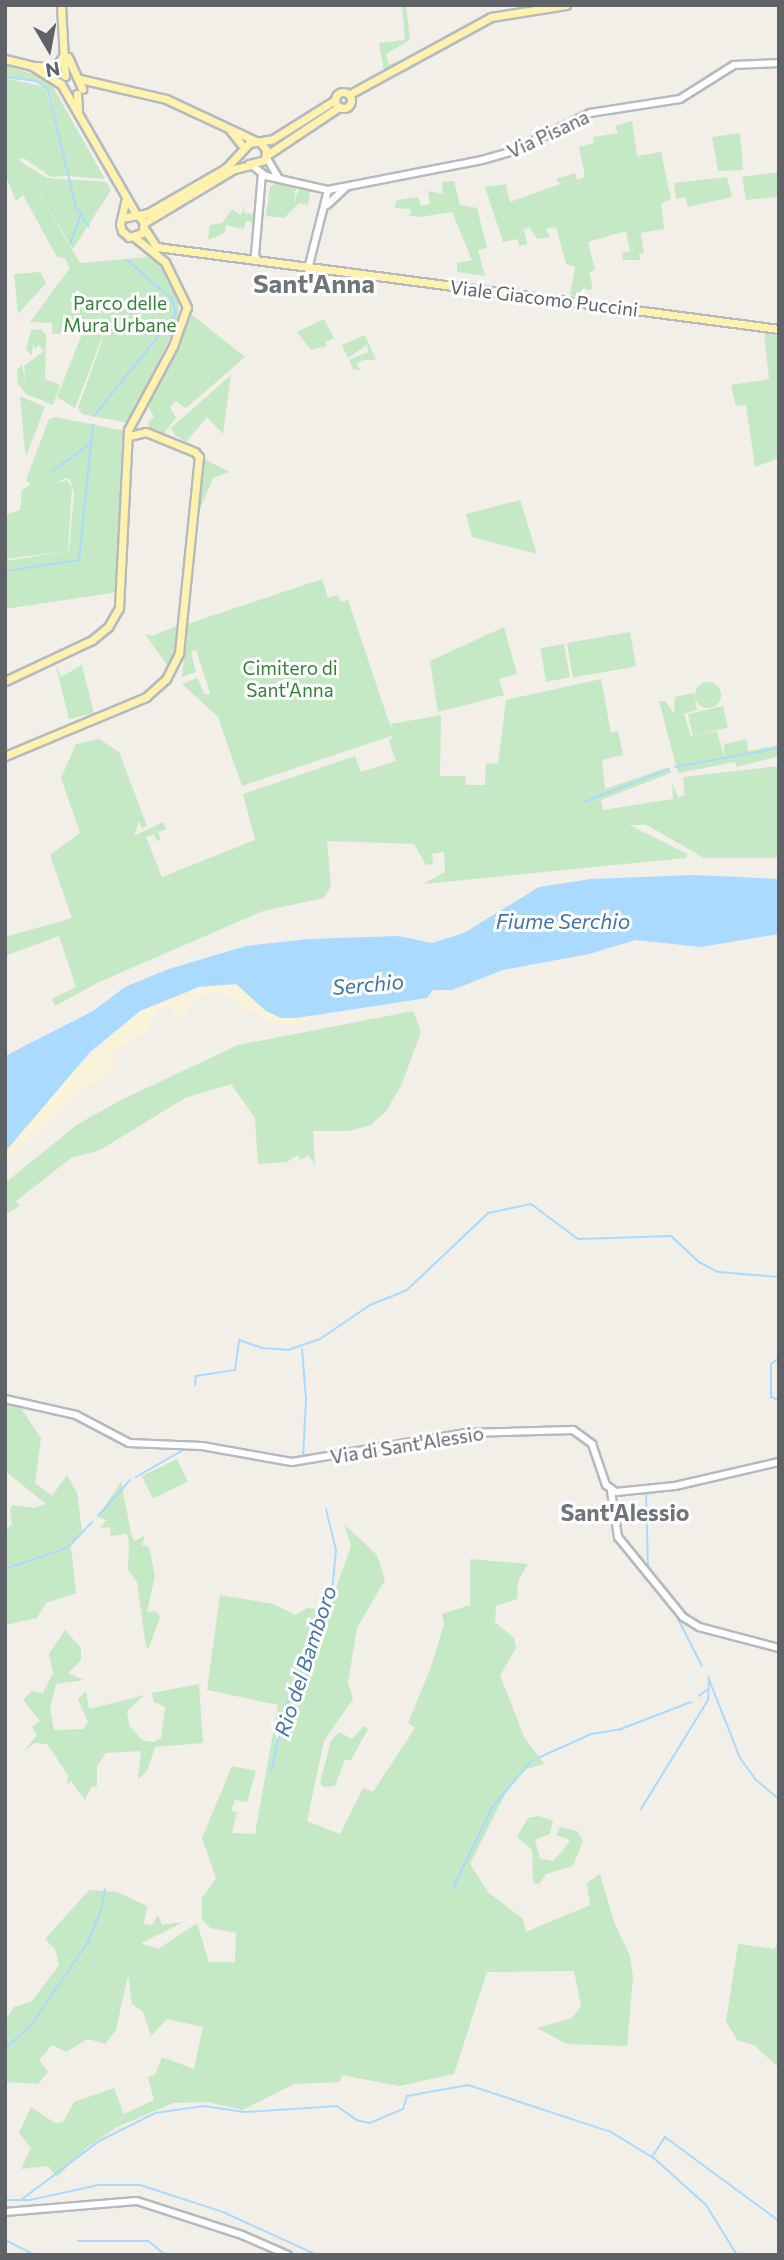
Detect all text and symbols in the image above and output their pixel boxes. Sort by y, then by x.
north arrow [14,14,84,84]
text: N [44,58,62,83]
street label: Via Pisana [503,105,593,163]
district label: Sant'Anna [253,267,375,299]
street label: Viale Giacomo Puccini [449,275,639,321]
park label: Parco delle Mura Urbane [63,292,177,336]
park label: Cimitero di Sant'Anna [242,657,338,701]
water label: Fiume Serchio [496,908,630,934]
water label: Serchio [331,968,405,1000]
street label: Via di Sant'Alessio [329,1422,485,1468]
district label: Sant'Alessio [560,1498,690,1526]
water label: Rio del Bamboro [269,1582,341,1740]

